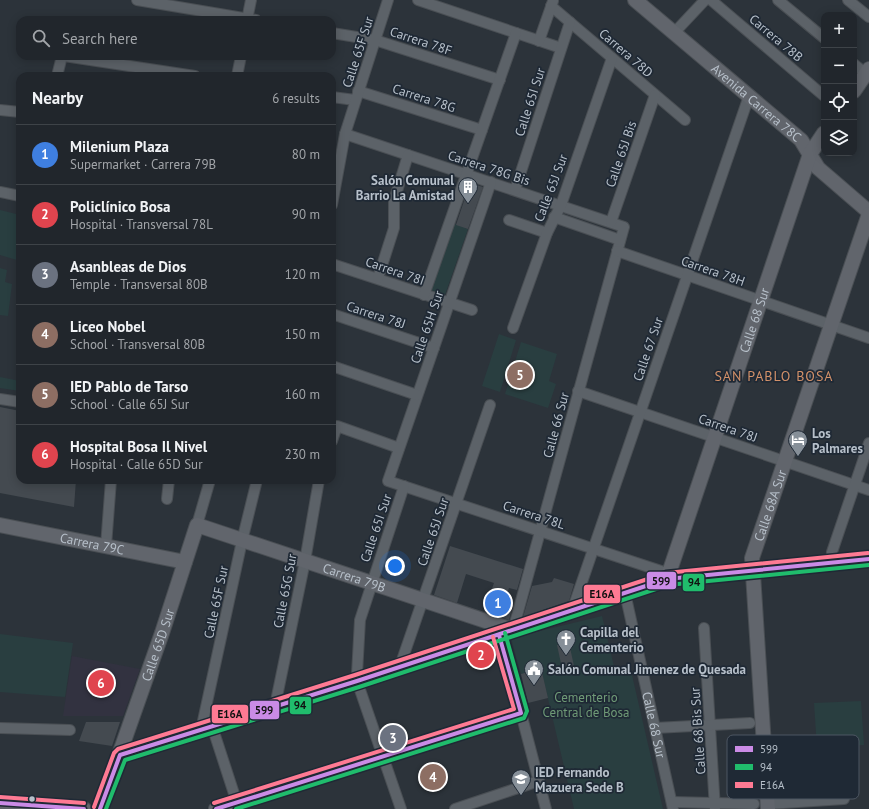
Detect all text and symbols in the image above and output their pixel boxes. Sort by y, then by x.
street label: Carrera 78B [746,11,806,65]
map controls [821,12,857,156]
button: + [821,12,857,48]
street label: Calle 65F Sur [338,14,378,90]
search box [16,16,336,60]
street label: Carrera 78F [388,23,454,59]
street label: Carrera 78D [595,25,657,81]
icon: search [30,27,52,49]
text: Search here [62,29,138,48]
button: − [821,48,857,84]
street label: Avenida Carrera 78C [708,60,805,145]
street label: Calle 65I Sur [511,65,549,138]
street label: Carrera 78G [390,80,458,116]
button: locate [821,84,857,120]
text: Nearby [32,87,83,109]
text: 6 results [272,90,320,107]
street label: Calle 65J Bis [602,118,640,190]
button: layers [821,120,857,156]
text: Milenium Plaza [70,137,169,156]
text: 1 [41,146,49,163]
text: 80 m [292,146,320,163]
street label: Carrera 78G Bis [446,147,532,189]
street label: Calle 65J Sur [530,151,572,224]
text: Supermarket · Carrera 79B [70,156,216,173]
place label: Salón Comunal Barrio La Amistad [356,172,454,204]
building icon: Salón Comunal Barrio La Amistad [457,176,479,204]
text: Policlínico Bosa [70,197,170,216]
text: 2 [41,206,49,223]
text: 90 m [292,206,320,223]
text: Hospital · Transversal 78L [70,216,213,233]
street label: Carrera 78H [679,252,747,290]
street label: Carrera 78I [363,253,427,289]
text: Asanbleas de Dios [70,257,186,276]
text: 3 [41,266,49,283]
text: 120 m [285,266,320,283]
text: Temple · Transversal 80B [70,276,208,293]
street label: Calle 68 Sur [735,285,773,355]
street label: Calle 65H Sur [407,288,448,366]
street label: Carrera 78J [344,297,408,333]
street label: Calle 67 Sur [629,314,667,383]
text: Liceo Nobel [70,317,145,336]
text: 4 [41,326,49,343]
text: 150 m [285,326,320,343]
text: School · Transversal 80B [70,336,205,353]
pin: 5 [507,360,533,390]
district label: SAN PABLO BOSA [714,367,834,385]
text: IED Pablo de Tarso [70,377,188,396]
text: 5 [41,386,49,403]
text: 160 m [285,386,320,403]
street label: Calle 66 Sur [539,390,573,460]
text: School · Calle 65J Sur [70,396,189,413]
street label: Carrera 78J [696,410,760,446]
place label: Los Palmares [812,425,863,457]
hotel icon: Los Palmares [787,429,809,457]
text: Hospital Bosa Il Nivel [70,437,207,456]
text: 6 [41,446,49,463]
text: 230 m [285,446,320,463]
text: Hospital · Calle 65D Sur [70,456,203,473]
street label: Calle 68A Sur [750,467,790,543]
street label: Calle 65I Sur [356,491,396,564]
street label: Calle 65J Sur [413,495,453,568]
street label: Carrera 78L [501,497,567,533]
street label: Carrera 79C [59,529,126,558]
street label: Calle 65G Sur [269,552,301,630]
your location [385,556,405,576]
street label: Carrera 79B [321,559,388,596]
street label: Calle 65F Sur [200,563,232,640]
line badge: 599 [646,571,677,590]
line badge: 94 [682,573,705,592]
text: 599 [652,574,670,588]
text: 94 [688,575,701,589]
line badge: E16A [583,584,621,604]
text: E16A [590,587,615,601]
pin: 1 [485,588,511,618]
street label: Calle 65D Sur [137,606,178,683]
place label: Capilla del Cementerio [580,624,644,656]
church icon: Capilla del Cementerio [555,628,577,656]
pin: 2 [468,640,494,670]
public building icon: Salón Comunal Jimenez de Quesada [523,658,545,686]
place label: Salón Comunal Jimenez de Quesada [548,661,746,678]
pin: 6 [88,668,114,698]
street label: Calle 68 Bis Sur [686,686,710,775]
park label: Cementerio Central de Bosa [543,689,629,721]
street label: Calle 68 Sur [639,690,670,760]
line badge: 94 [289,696,312,715]
text: 94 [294,698,307,712]
line badge: 599 [249,700,280,720]
text: 599 [255,703,273,717]
line badge: E16A [211,704,249,724]
text: E16A [218,707,243,721]
pin: 3 [380,723,406,753]
legend [727,735,859,799]
text: 599 [760,742,778,756]
text: 94 [760,760,772,774]
pin: 4 [420,762,446,792]
place label: IED Fernando Mazuera Sede B [535,764,624,796]
school or university icon: IED Fernando Mazuera Sede B [510,768,532,796]
text: E16A [760,778,785,792]
unlabelled marker [27,794,37,804]

